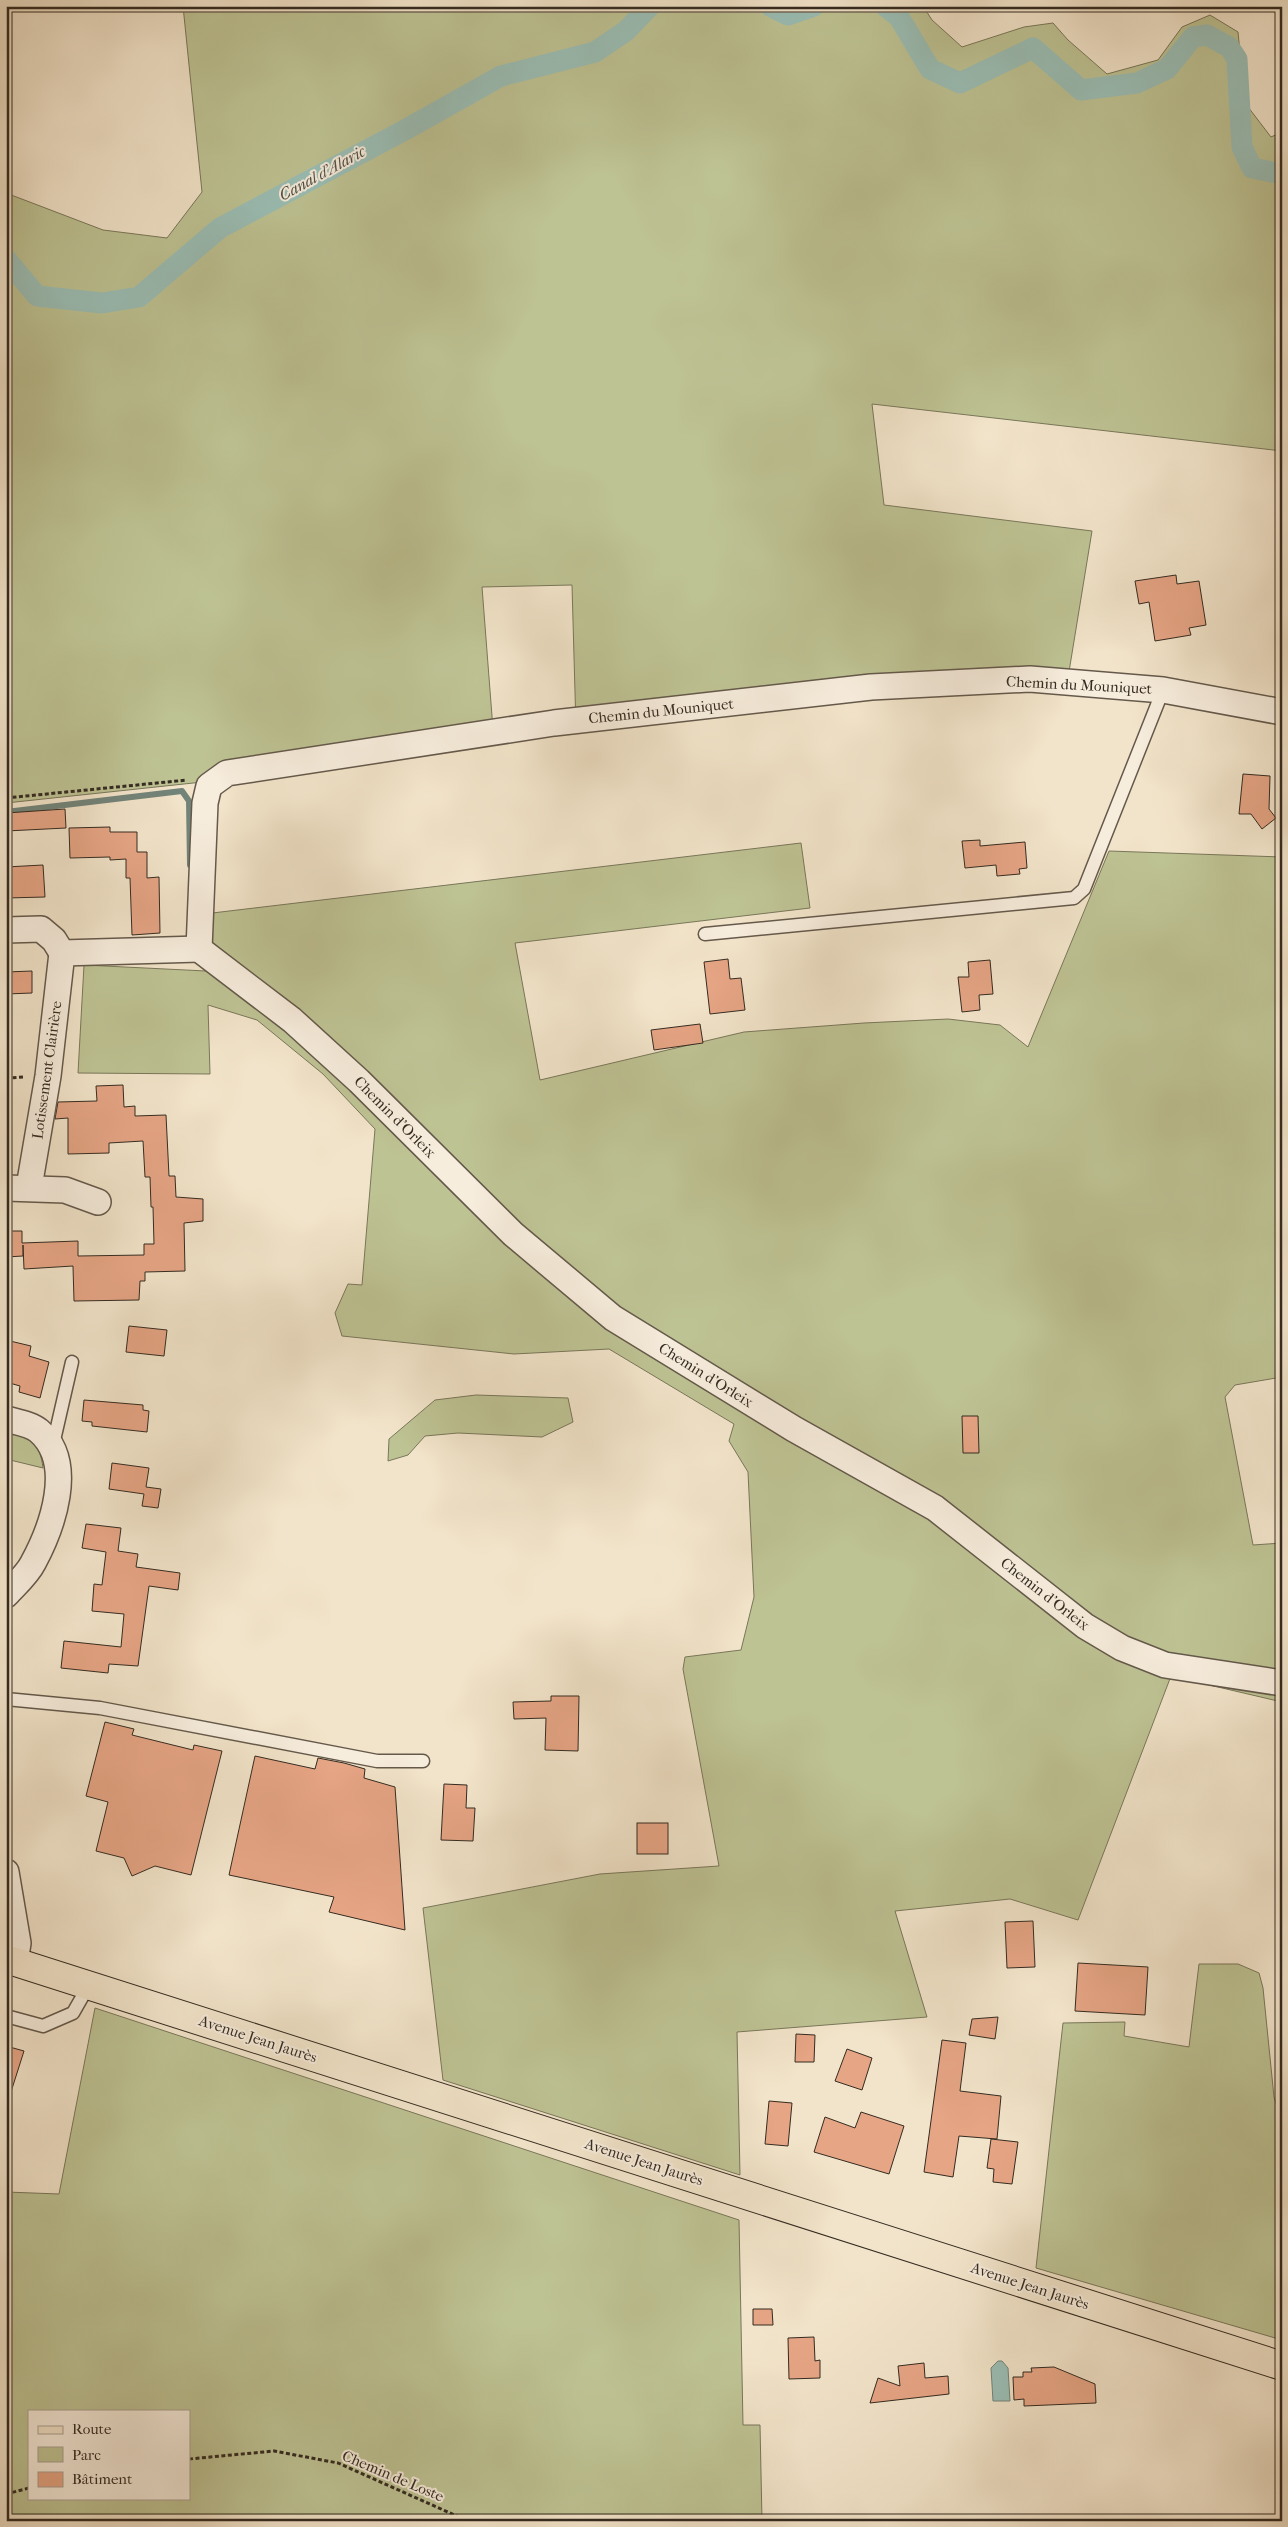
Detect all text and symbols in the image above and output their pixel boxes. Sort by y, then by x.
water label: Canal d'Alaric [276,141,369,204]
street label: Chemin du Mouniquet [1006,672,1153,698]
street label: Chemin du Mouniquet [587,694,735,728]
street label: Lotissement Clairière [28,999,66,1140]
street label: Chemin d'Orleix [350,1072,440,1162]
street label: Chemin d'Orleix [655,1339,757,1411]
street label: Chemin d'Orleix [997,1554,1093,1634]
street label: Avenue Jean Jaurès [196,2011,320,2067]
street label: Avenue Jean Jaurès [582,2134,706,2190]
street label: Avenue Jean Jaurès [968,2258,1092,2314]
legend [28,2410,190,2500]
text: Route [72,2420,112,2438]
text: Parc [72,2446,101,2464]
street label: Chemin de Loste [340,2447,447,2506]
text: Bâtiment [72,2470,133,2488]

